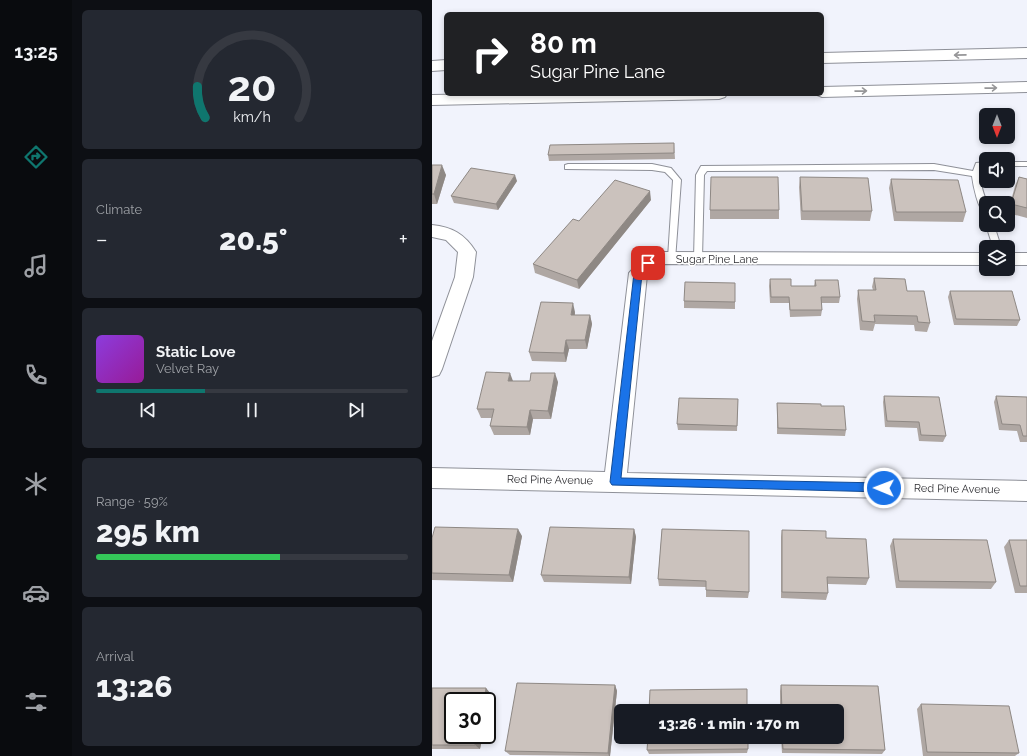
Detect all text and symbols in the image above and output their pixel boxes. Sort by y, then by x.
text: 80 m [530,27,597,60]
icon: right [464,28,516,80]
text: 13:25 [14,41,58,62]
one-way arrow [954,51,967,59]
text: 20 [228,61,276,110]
text: Sugar Pine Lane [530,61,665,82]
one-way arrow [984,84,997,92]
one-way arrow [854,87,867,95]
text: km/h [233,108,271,124]
north arrow [979,108,1015,144]
map controls [979,108,1015,276]
icon: directions [22,143,50,171]
button: sound [979,152,1015,188]
button: search [979,196,1015,232]
text: Climate [96,202,142,217]
text: 20.5° [219,222,288,257]
text: − [96,226,108,252]
text: + [399,226,408,252]
button: layers [979,240,1015,276]
pin [631,246,665,280]
icon: music [22,252,50,280]
icon: arrive [637,252,659,274]
street label: Sugar Pine Lane [676,253,759,266]
text: Static Love [156,343,235,361]
icon: phone [22,361,50,389]
text: Velvet Ray [156,361,219,376]
icon: previous [137,399,159,421]
icon: pause [241,399,263,421]
icon: next [345,399,367,421]
position arrow [863,467,905,509]
icon: climate [22,470,50,498]
street label: Red Pine Avenue [507,473,594,487]
street label: Red Pine Avenue [914,482,1001,496]
text: Range · 59% [96,494,168,509]
text: 295 km [96,514,200,549]
icon: car [22,579,50,607]
text: Arrival [96,649,134,664]
text: 13:26 [96,669,172,704]
icon: filters [22,688,50,716]
speed limit sign: 30 [444,692,496,744]
text: 13:26 · 1 min · 170 m [658,715,800,733]

